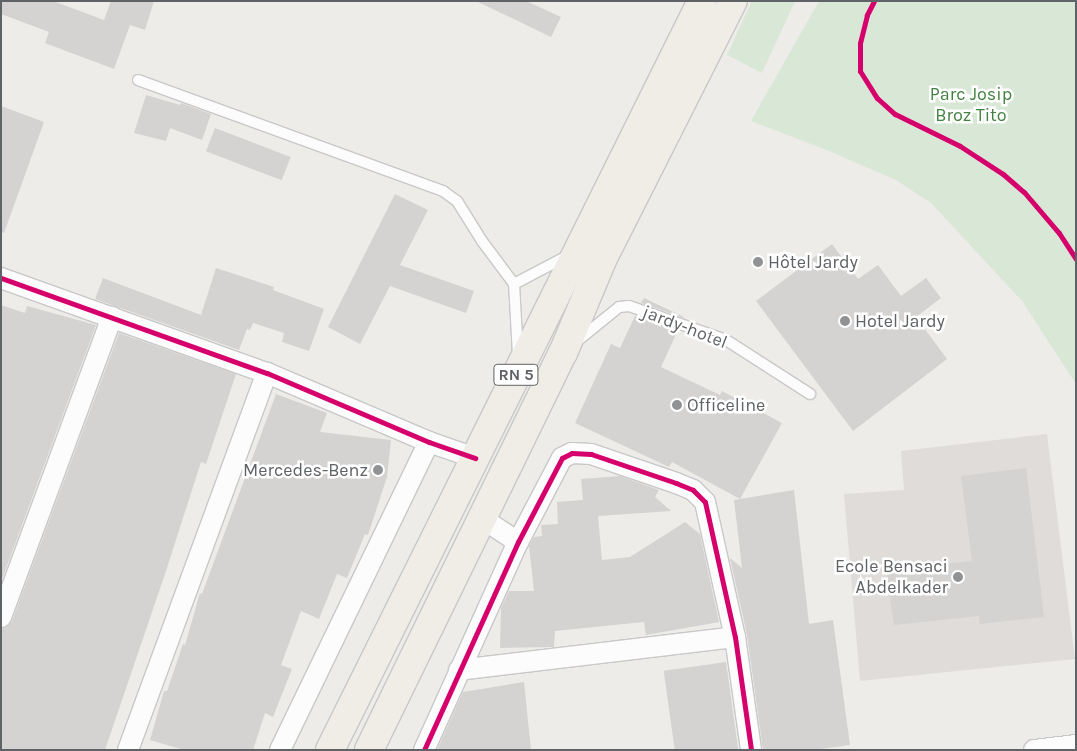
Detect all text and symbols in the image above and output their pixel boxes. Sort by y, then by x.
park label: Parc Josip Broz Tito [930,84,1012,126]
place label: Hôtel Jardy [768,251,858,273]
marker: Hôtel Jardy [752,256,764,268]
street label: jardy-hotel [640,301,730,353]
place label: Hotel Jardy [855,310,945,332]
marker: Hotel Jardy [839,315,851,327]
road number: RN 5 [492,362,540,388]
place label: Officeline [687,394,765,416]
marker: Officeline [671,399,683,411]
place label: Mercedes-Benz [243,459,368,481]
marker: Mercedes-Benz [372,464,384,476]
place label: Ecole Bensaci Abdelkader [835,556,948,598]
marker: Ecole Bensaci Abdelkader [952,571,964,583]

